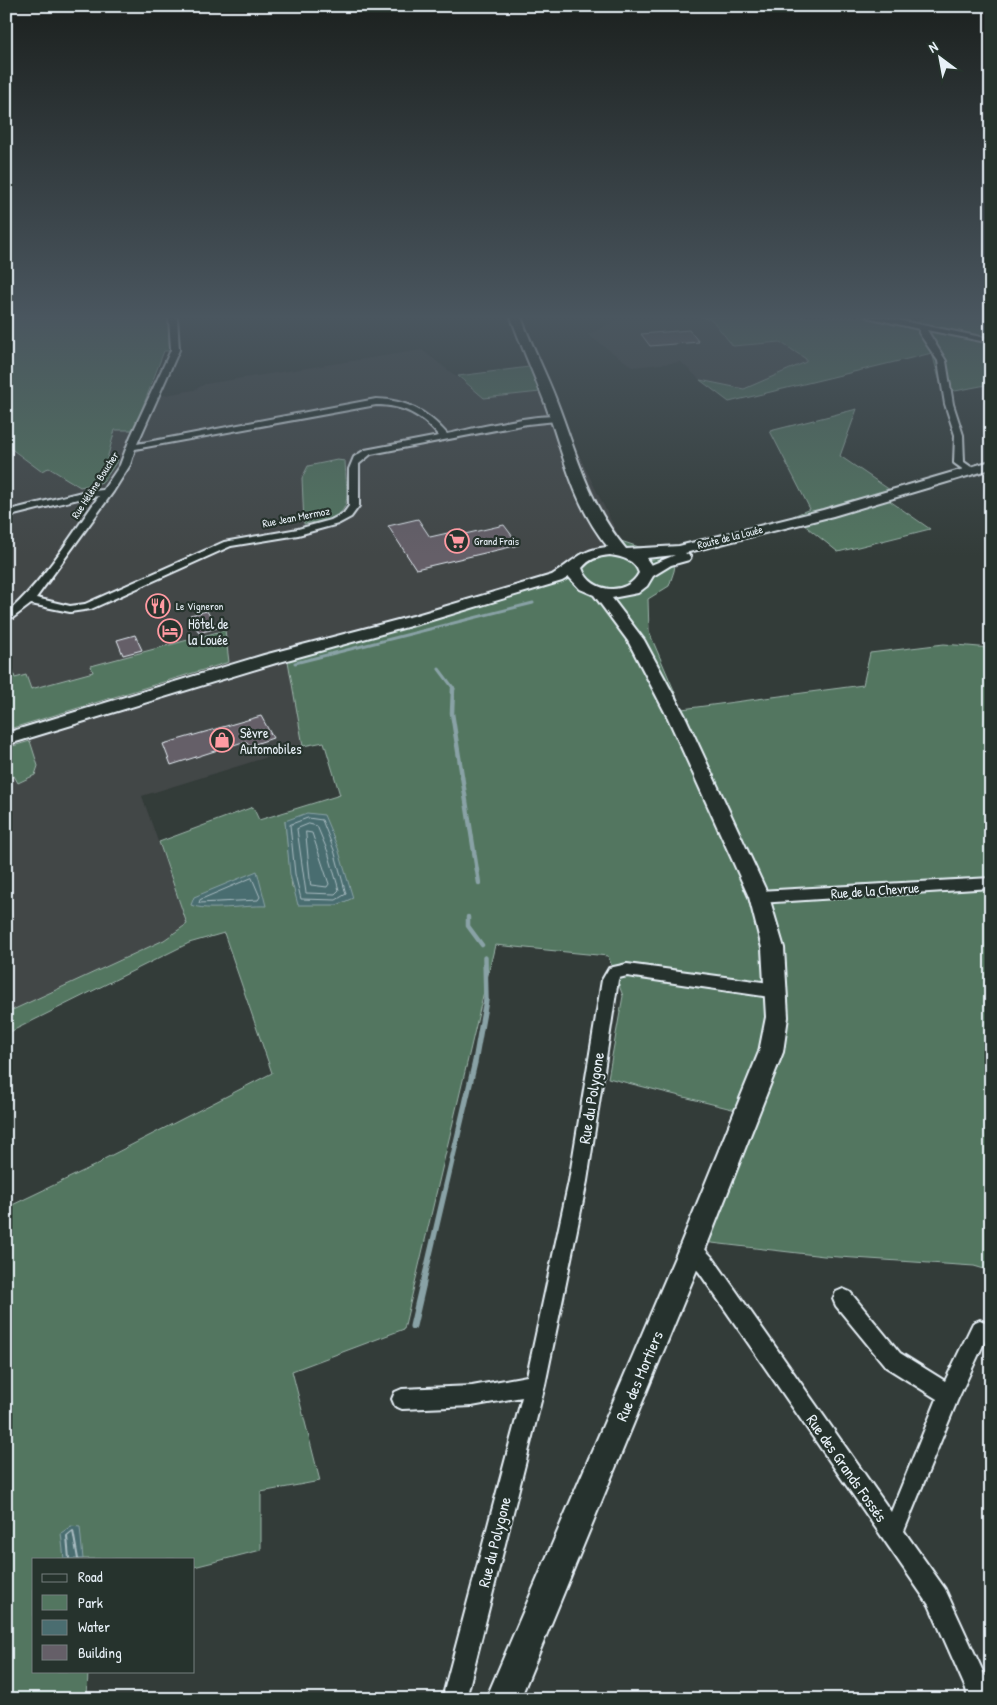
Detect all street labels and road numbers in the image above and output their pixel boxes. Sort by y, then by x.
street label: Rue Hélène Boucher [68,448,122,521]
street label: Rue Jean Mermoz [261,504,331,530]
street label: Route de la Louée [696,522,765,552]
street label: Rue de la Chevrue [830,877,920,903]
street label: Rue du Polygone [573,1050,609,1145]
street label: Rue des Mortiers [610,1327,668,1425]
street label: Rue des Grands Fossés [802,1410,892,1526]
street label: Rue du Polygone [472,1494,516,1589]

